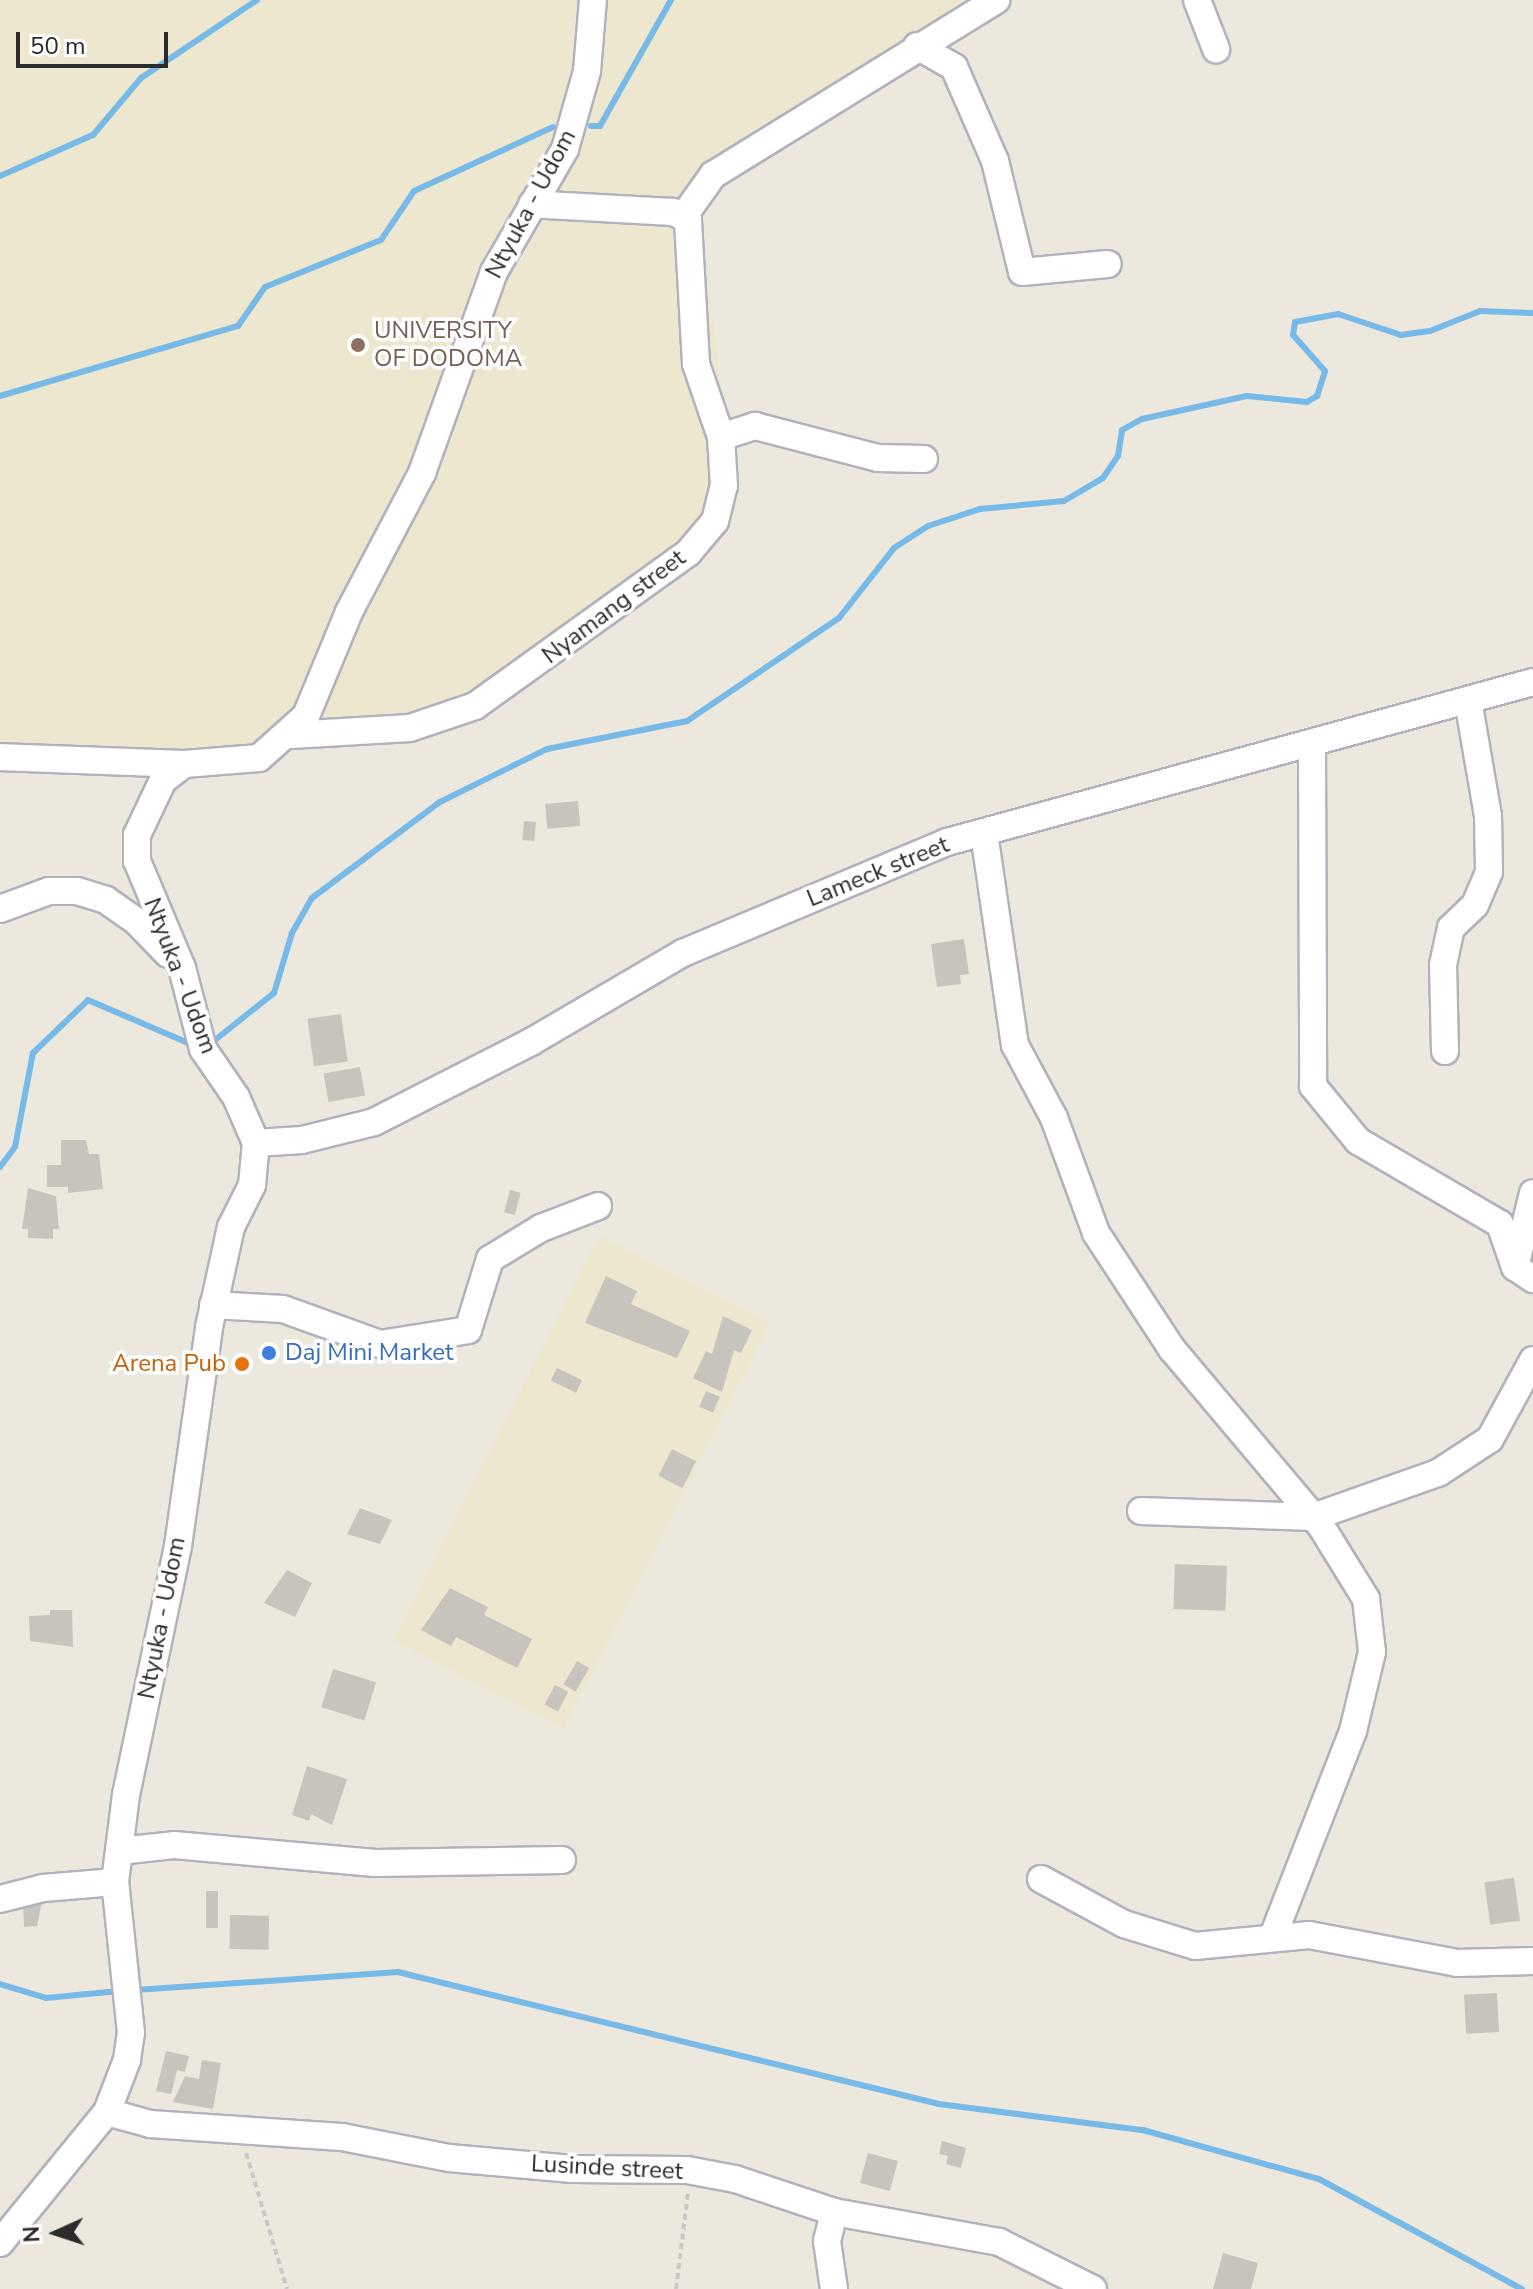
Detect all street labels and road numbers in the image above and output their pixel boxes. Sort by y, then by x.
street label: Ntyuka - Udom [480,125,582,283]
street label: Nyamang street [537,544,691,670]
street label: Lameck street [803,830,953,914]
street label: Ntyuka - Udom [137,894,223,1058]
street label: Ntyuka - Udom [132,1534,192,1702]
street label: Lusinde street [530,2150,684,2186]

